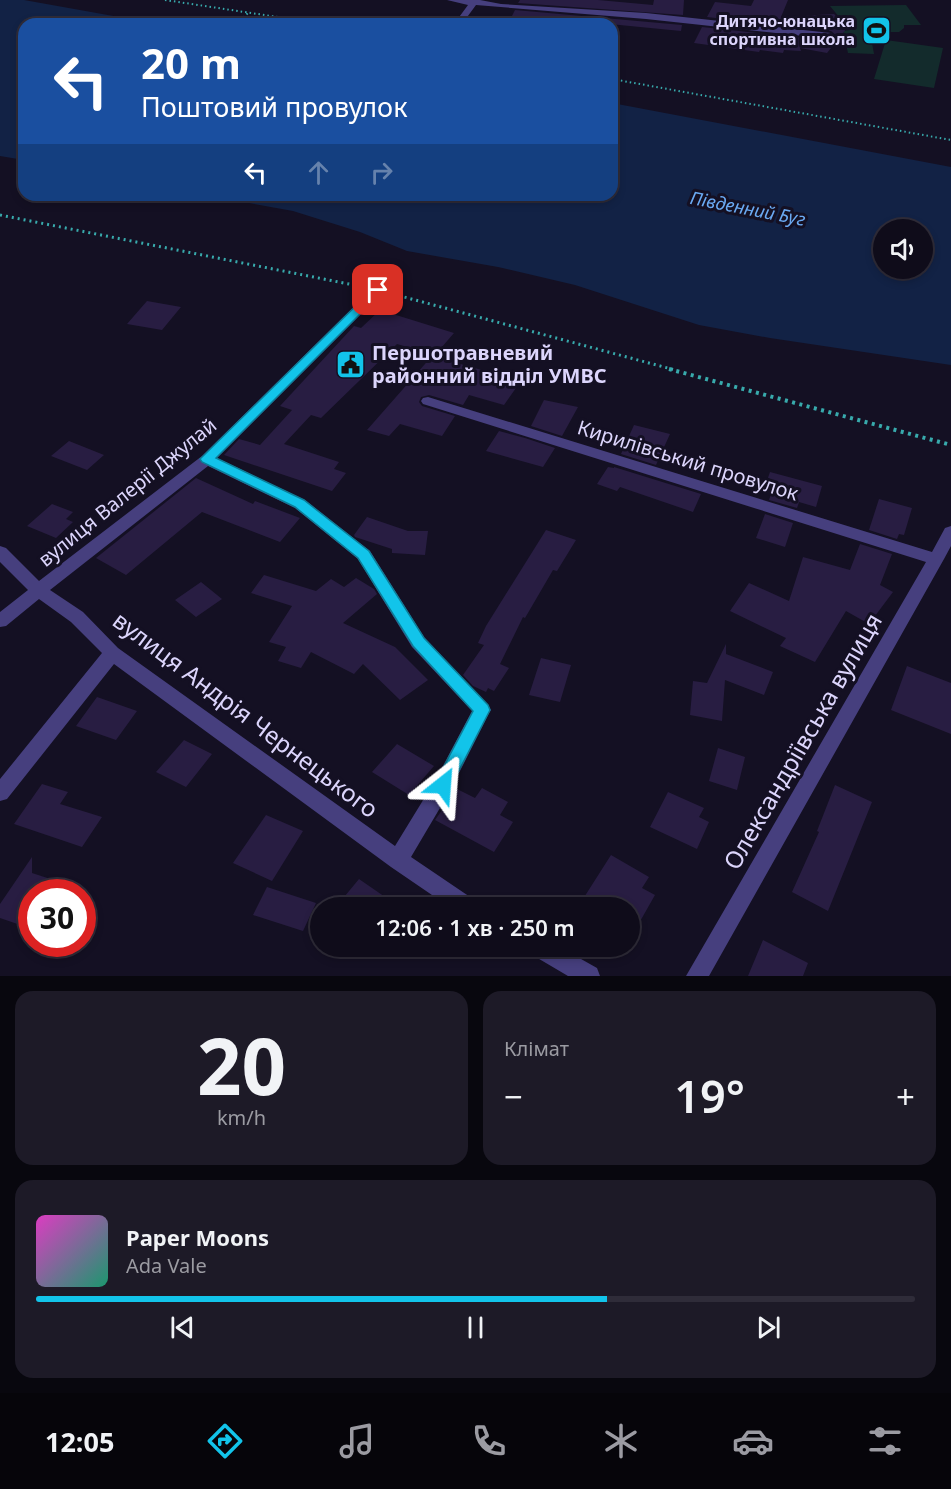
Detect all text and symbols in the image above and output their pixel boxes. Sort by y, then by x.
place label: Дитячо-юнацька спортивна школа [709,10,855,50]
sports icon: Дитячо-юнацька спортивна школа [860,14,892,46]
text: 20 m [141,34,241,91]
icon: left [42,42,120,120]
text: Поштовий провулок [141,88,407,125]
icon: left [239,156,272,189]
icon: ahead [302,156,335,189]
icon: right [365,156,398,189]
water label: Південний Буг [688,185,808,231]
map controls [873,219,933,279]
button: sound [873,219,933,279]
pin [352,264,403,315]
icon: arrive [361,273,394,306]
place label: Першотравневий районний відділ УМВС [372,339,607,389]
public building icon: Першотравневий районний відділ УМВС [335,348,367,380]
street label: вулиця Валерії Джулай [32,412,222,572]
street label: Кирилівський провулок [574,414,802,507]
street label: вулиця Андрія Чернецького [107,603,385,825]
street label: Олександріївська вулиця [715,607,889,875]
position arrow [411,753,475,817]
speed limit sign: 30 [18,879,96,957]
text: 12:06 · 1 хв · 250 m [375,912,575,942]
text: 20 [197,1012,286,1118]
text: Клімат [504,1035,569,1062]
text: 19° [674,1065,745,1126]
text: − [504,1074,523,1119]
text: + [896,1074,915,1119]
text: km/h [217,1104,266,1131]
text: Paper Moons [126,1222,269,1252]
text: Ada Vale [126,1252,207,1279]
icon: previous [166,1311,199,1344]
icon: pause [459,1311,492,1344]
icon: next [752,1311,785,1344]
icon: directions [204,1420,246,1462]
icon: music [336,1420,378,1462]
icon: phone [468,1420,510,1462]
icon: climate [600,1420,642,1462]
icon: car [732,1420,774,1462]
icon: filters [864,1420,906,1462]
text: 12:05 [45,1423,114,1460]

